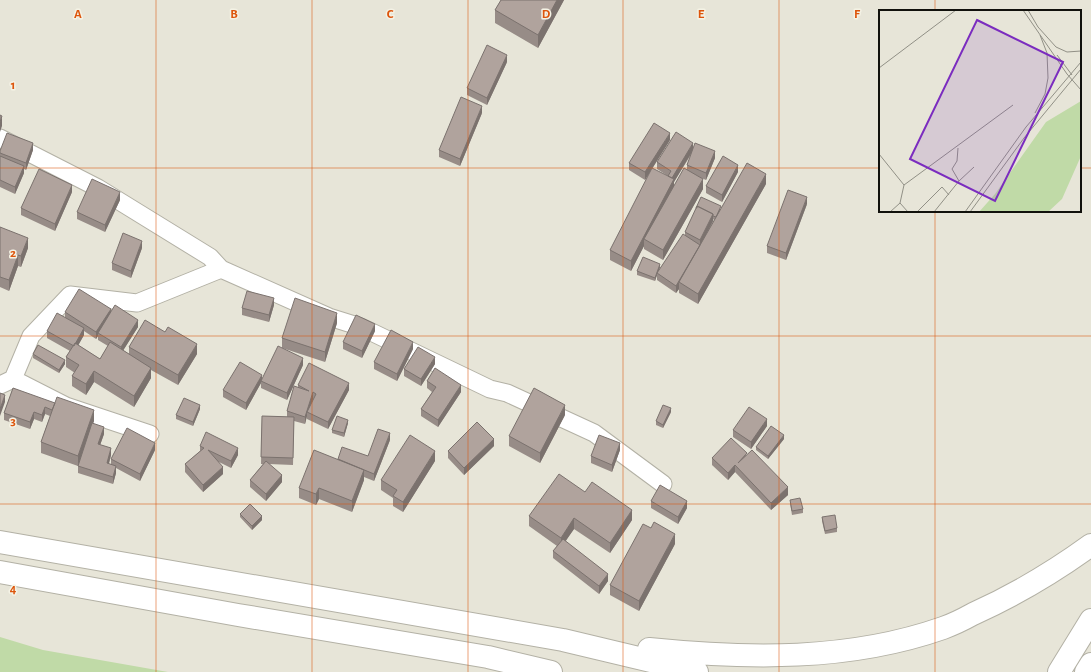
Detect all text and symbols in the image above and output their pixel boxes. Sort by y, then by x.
text: A [74,8,82,21]
text: B [230,8,238,21]
text: C [387,8,394,21]
text: D [542,8,551,21]
text: E [698,8,705,21]
text: F [854,8,861,21]
inset map [879,10,1081,212]
text: 1 [11,79,15,92]
text: 2 [10,247,16,260]
text: 3 [10,415,16,428]
text: 4 [10,583,17,596]

